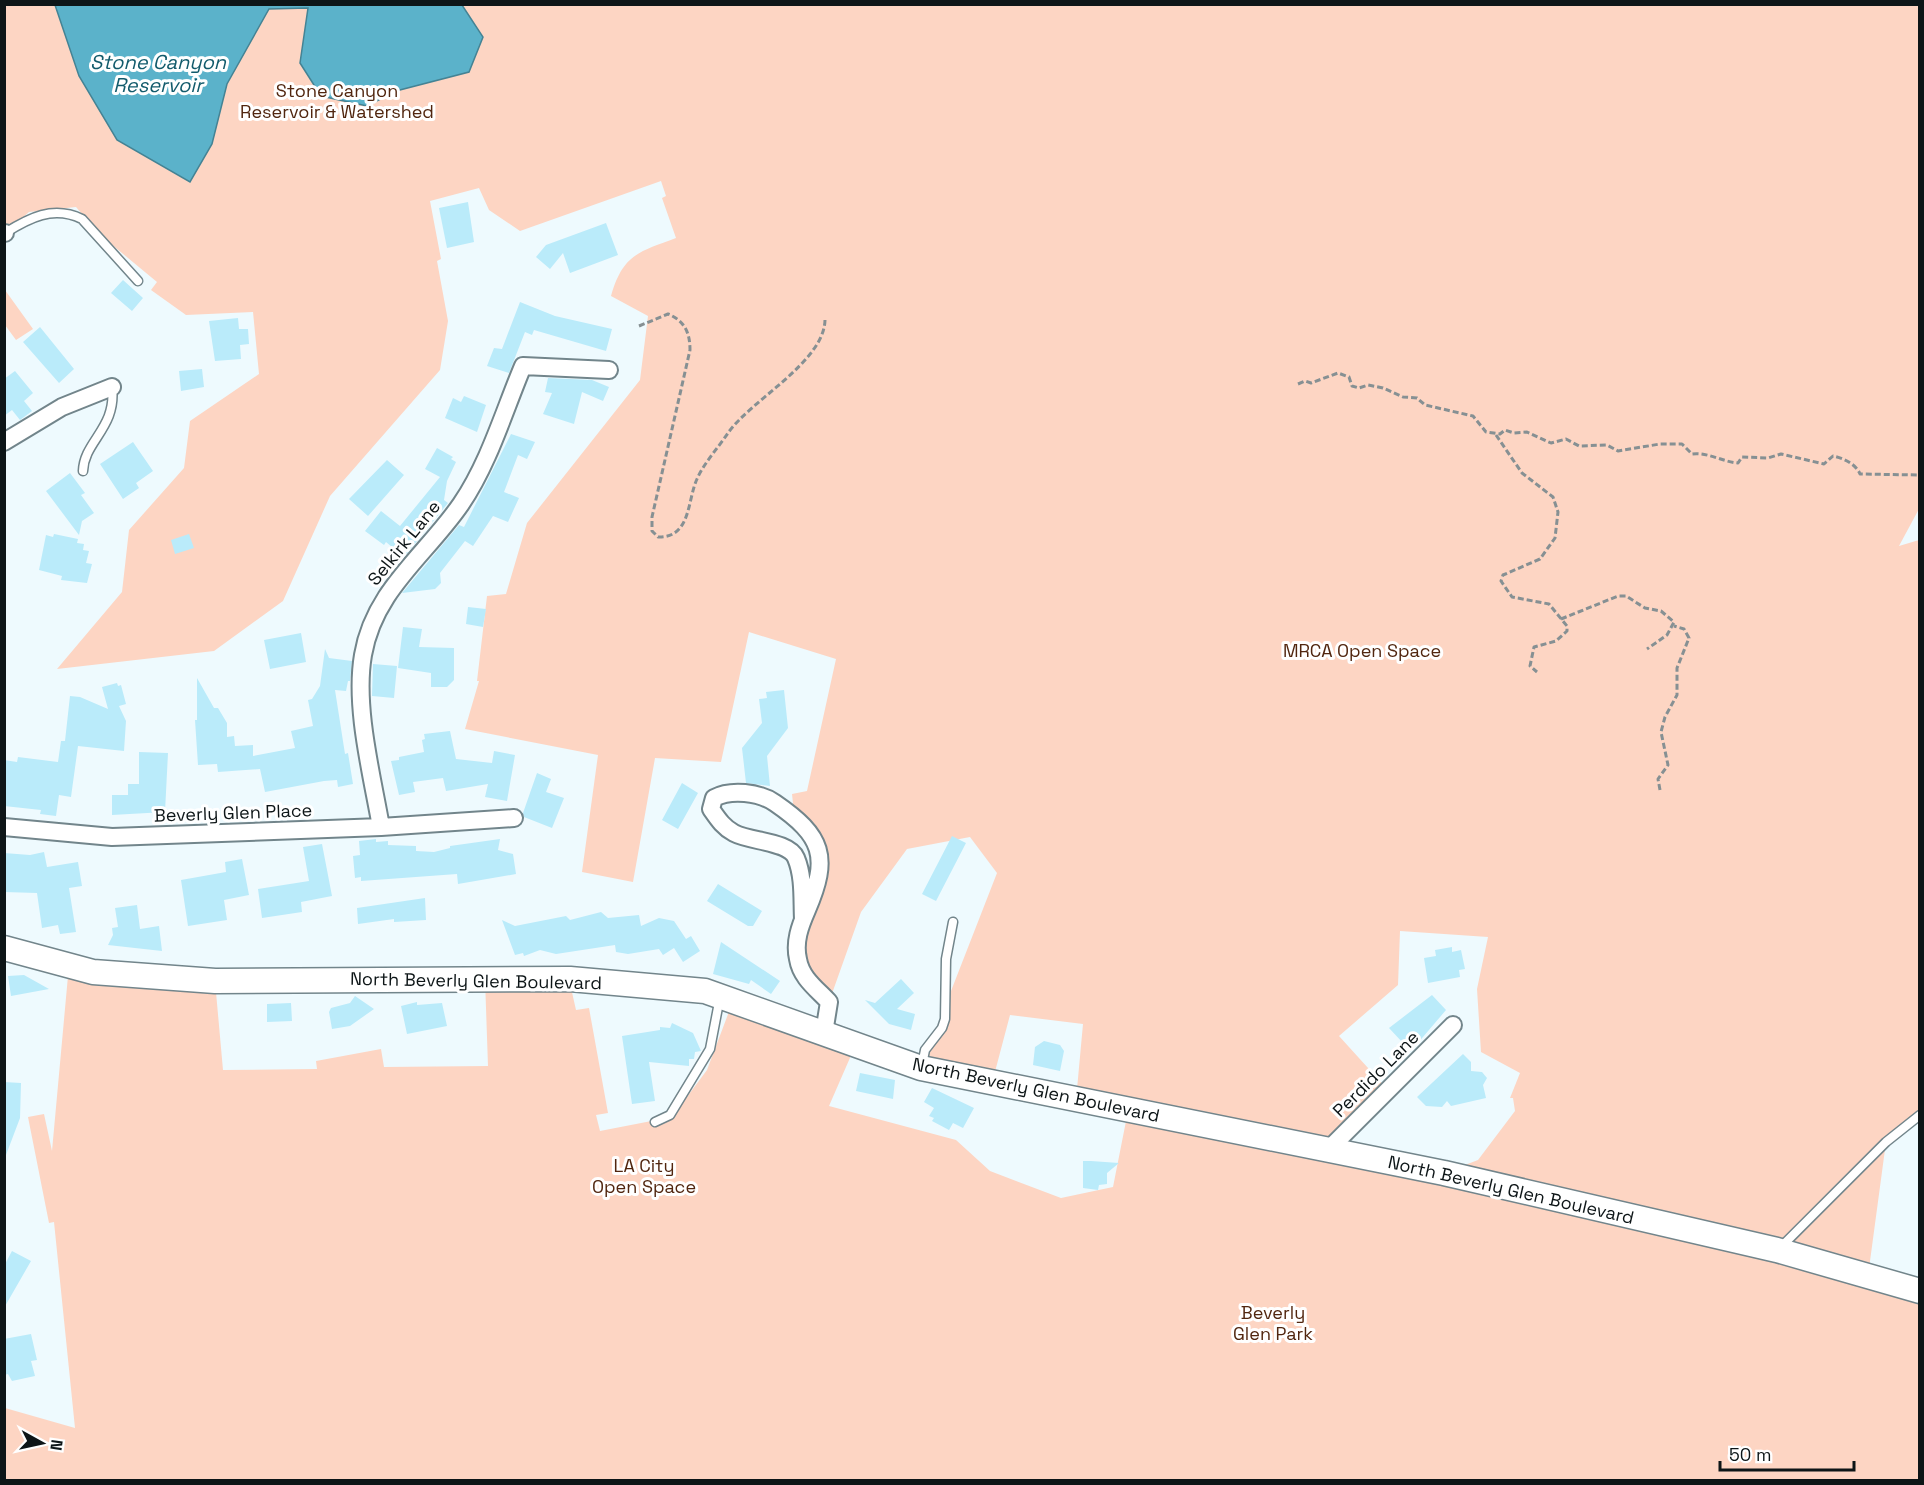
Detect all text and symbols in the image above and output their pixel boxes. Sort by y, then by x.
water label: Stone Canyon Reservoir [90,49,227,98]
park label: Stone Canyon Reservoir & Watershed [240,79,434,123]
street label: Selkirk Lane [362,495,445,590]
park label: MRCA Open Space [1283,639,1441,662]
street label: Beverly Glen Place [153,798,313,827]
street label: North Beverly Glen Boulevard [350,967,602,994]
street label: Perdido Lane [1328,1026,1424,1122]
street label: North Beverly Glen Boulevard [910,1052,1162,1127]
street label: North Beverly Glen Boulevard [1386,1150,1636,1229]
park label: LA City Open Space [592,1154,696,1198]
park label: Beverly Glen Park [1233,1301,1313,1345]
north arrow [12,1413,72,1473]
scale bar [1720,1434,1854,1472]
text: N [45,1438,68,1452]
text: 50 m [1729,1443,1771,1466]

